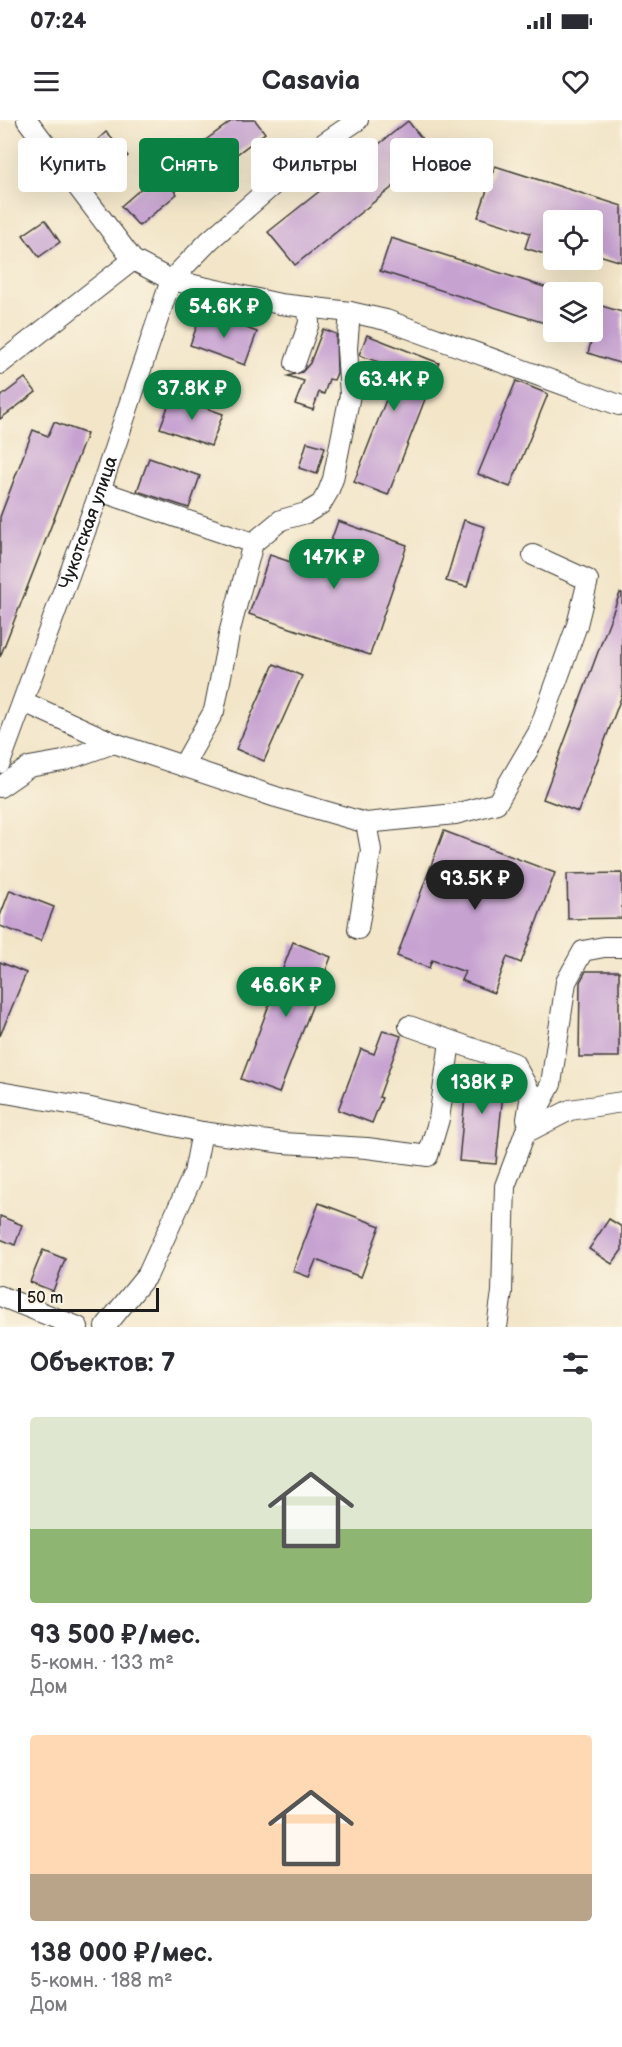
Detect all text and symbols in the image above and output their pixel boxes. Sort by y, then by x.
text: 07:24 [30,8,86,35]
icon: menu [30,65,63,98]
text: Casavia [262,65,360,97]
icon: heart [559,65,592,98]
chip: Купить [18,138,127,192]
chip: Снять [139,138,239,192]
chip: Фильтры [251,138,378,192]
chip: Новое [390,138,493,192]
map controls [543,210,603,342]
button: locate [543,210,603,270]
button: layers [543,282,603,342]
pin: 54.6K ₽ [169,288,279,339]
text: 54.6K ₽ [189,295,259,319]
pin: 63.4K ₽ [339,361,449,412]
text: 63.4K ₽ [359,368,429,392]
pin: 37.8K ₽ [137,370,247,421]
text: 37.8K ₽ [157,377,227,401]
street label: Чукотская улица [55,453,122,592]
pin: 147K ₽ [285,539,383,590]
text: 147K ₽ [303,546,365,570]
pin: 93.5K ₽ [420,860,530,911]
text: 93.5K ₽ [440,867,510,891]
pin: 46.6K ₽ [231,967,341,1018]
text: 46.6K ₽ [250,974,322,998]
pin: 138K ₽ [433,1064,531,1115]
text: 138K ₽ [451,1071,513,1095]
scale bar [18,1285,159,1312]
text: 50 m [27,1289,63,1308]
icon: filters [559,1347,592,1380]
text: Объектов: 7 [30,1348,175,1379]
icon: home [257,1456,365,1564]
text: 93 500 ₽/мес. [30,1620,200,1651]
text: 5-комн. · 133 m² [30,1651,174,1675]
text: Дом [30,1675,68,1699]
icon: home [257,1774,365,1882]
text: 138 000 ₽/мес. [30,1938,213,1969]
text: 5-комн. · 188 m² [30,1969,173,1993]
text: Дом [30,1993,68,2017]

